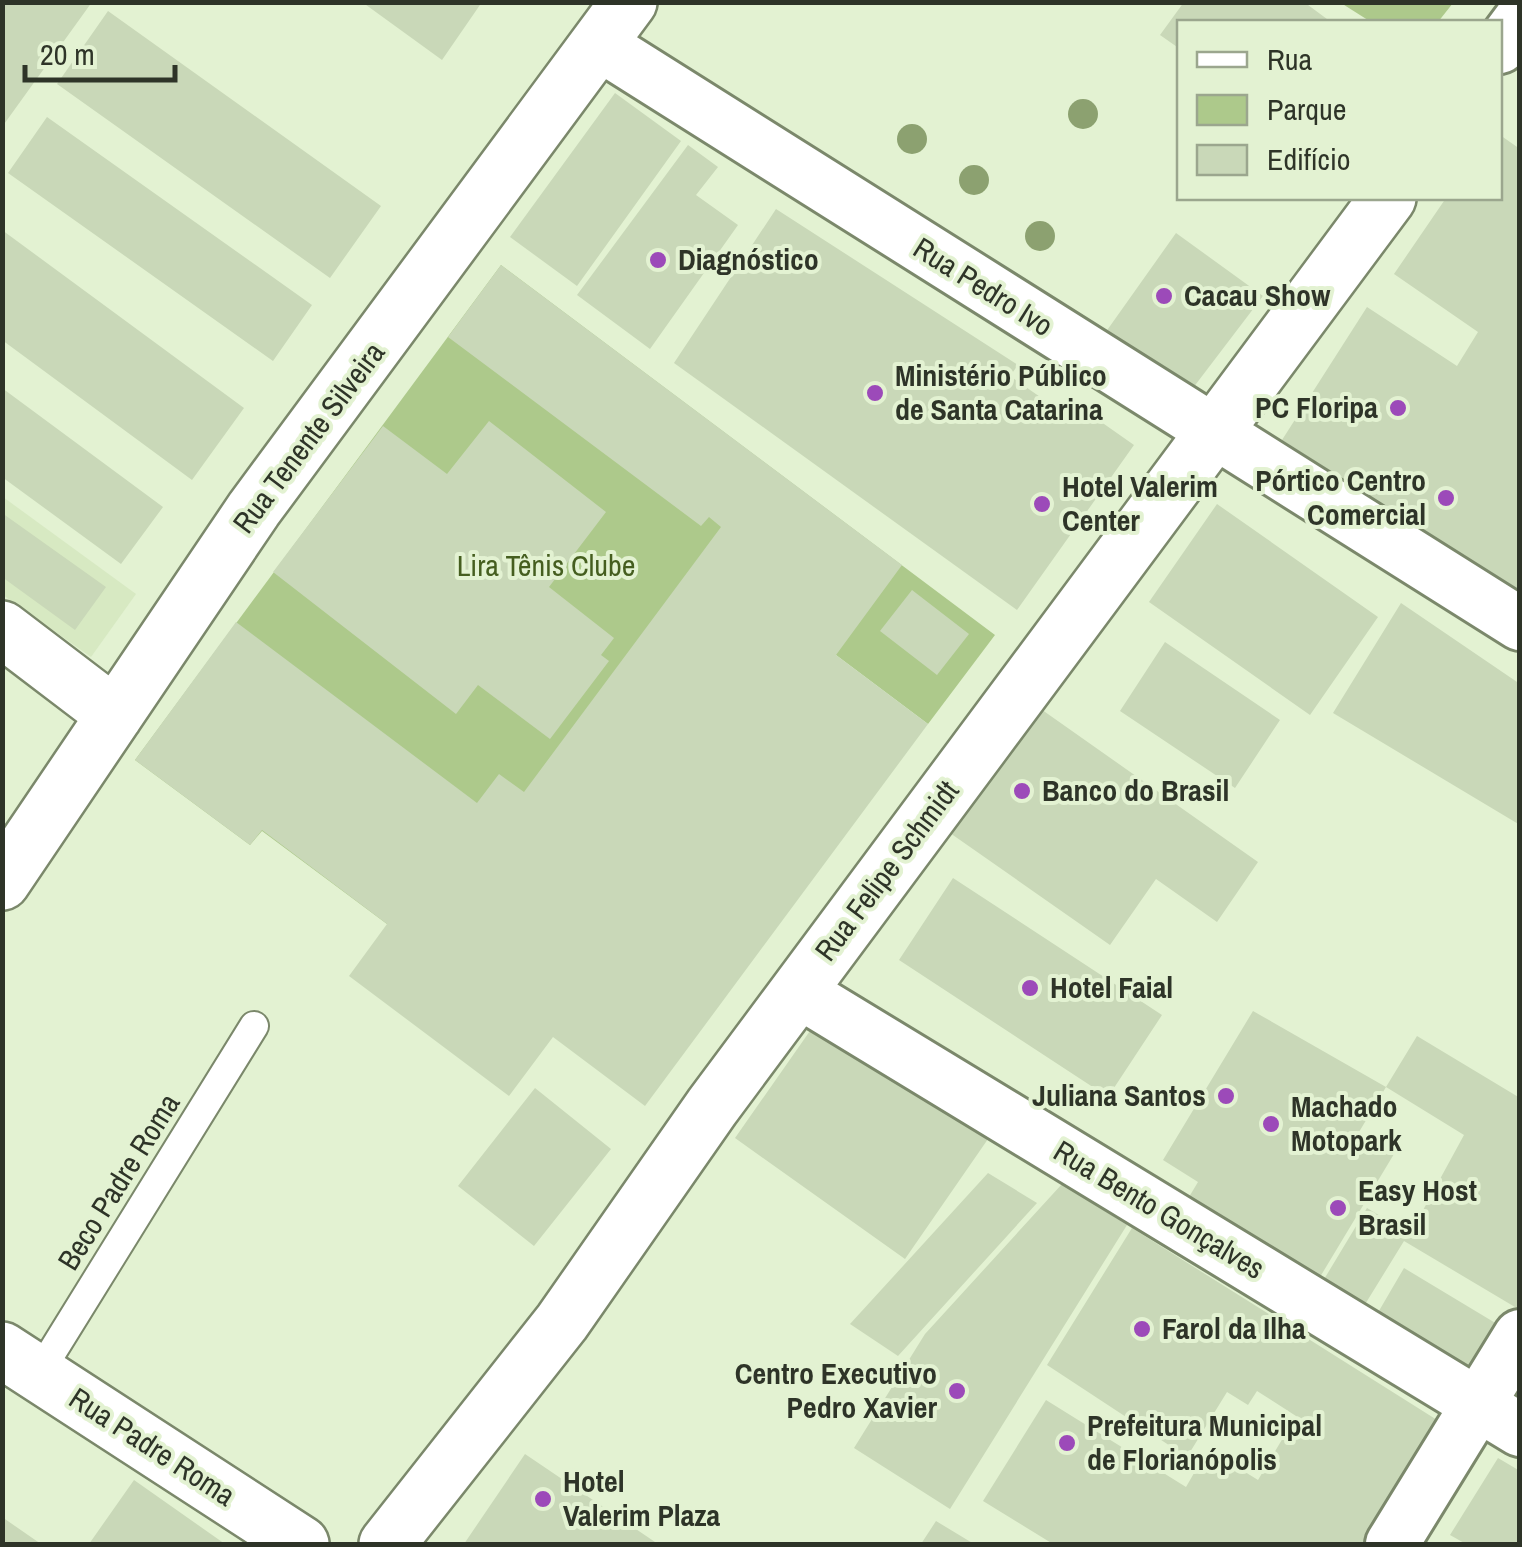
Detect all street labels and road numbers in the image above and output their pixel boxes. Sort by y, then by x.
street label: Rua Pedro Ivo [906,228,1061,345]
street label: Rua Tenente Silveira [223,334,393,541]
street label: Rua Felipe Schmidt [805,772,967,969]
street label: Beco Padre Roma [48,1085,189,1277]
street label: Rua Bento Gonçalves [1047,1130,1272,1288]
street label: Rua Padre Roma [62,1378,243,1515]

